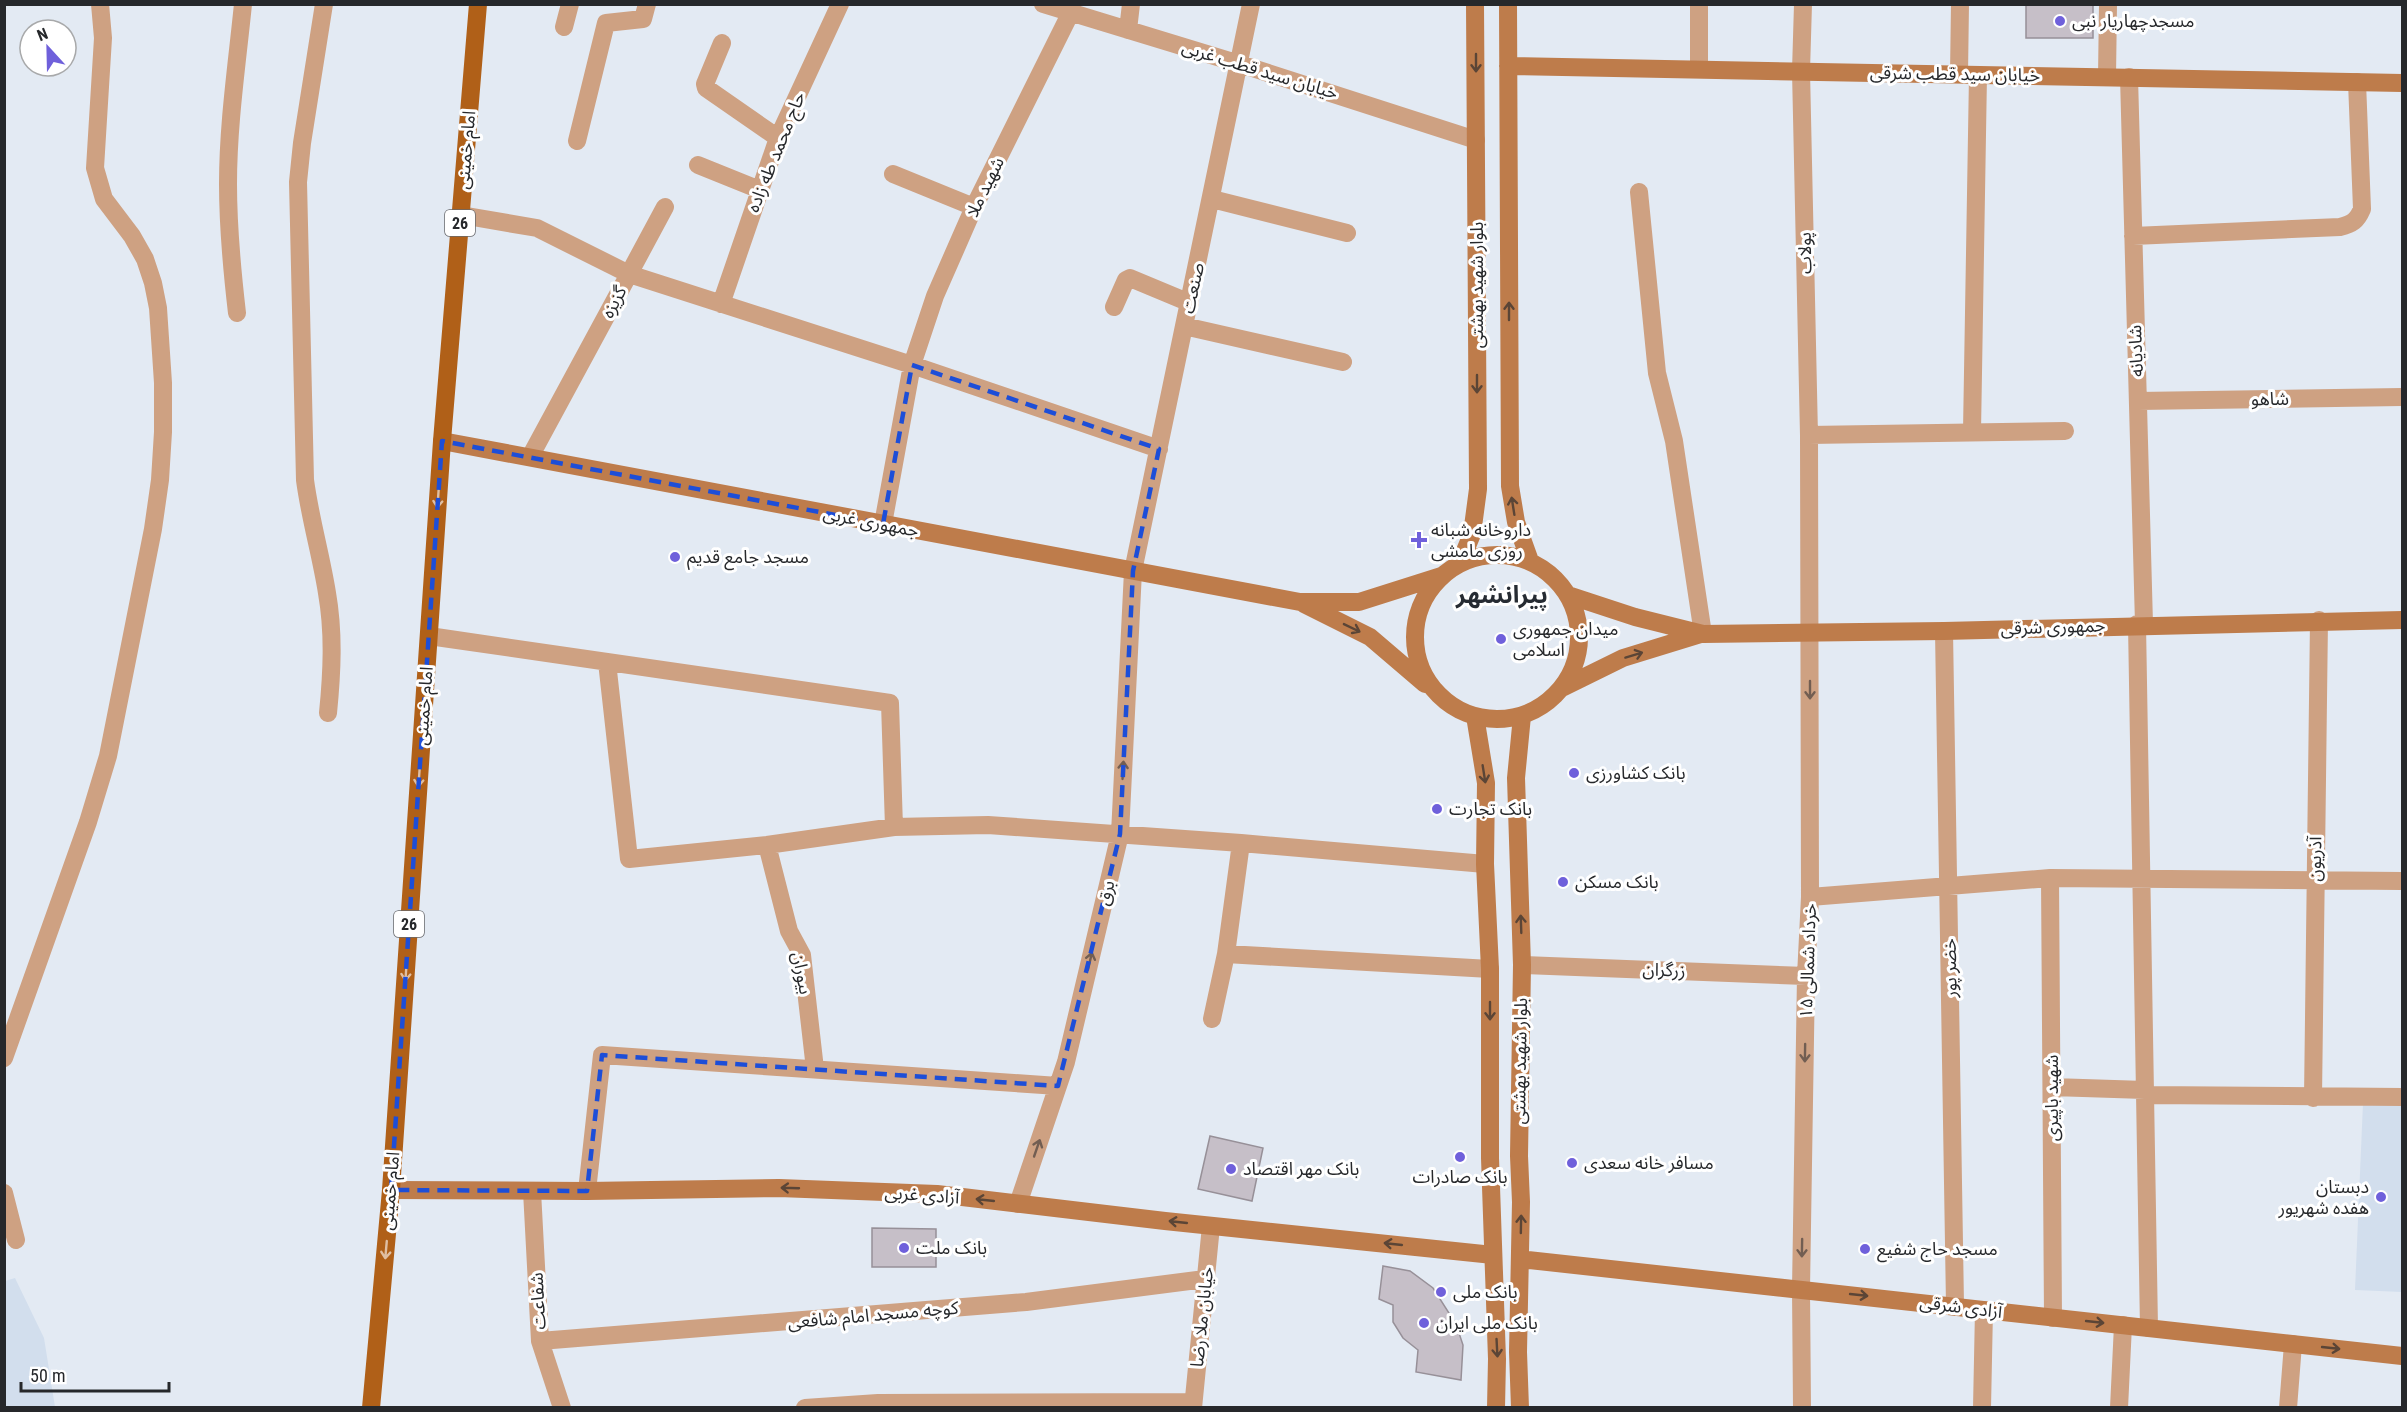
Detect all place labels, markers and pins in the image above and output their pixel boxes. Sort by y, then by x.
place label: مسجدچهاریار نبی [2072,10,2194,32]
marker: مسجدچهاریار نبی [2053,14,2067,28]
place label: داروخانه شبانه روزی مامشی [1431,519,1531,562]
marker: داروخانه شبانه روزی مامشی [1412,533,1426,547]
place label: مسجد جامع قدیم [687,546,809,571]
marker: مسجد جامع قدیم [668,550,682,564]
place label: میدان جمهوری اسلامی [1513,618,1618,661]
marker: میدان جمهوری اسلامی [1494,632,1508,646]
place label: بانک کشاورزی [1586,762,1686,784]
marker: بانک کشاورزی [1567,766,1581,780]
place label: بانک تجارت [1449,798,1532,820]
marker: بانک تجارت [1430,802,1444,816]
place label: بانک مسکن [1575,871,1659,893]
marker: بانک مسکن [1556,875,1570,889]
marker: بانک صادرات [1453,1150,1467,1164]
place label: مسافر خانه سعدی [1584,1152,1714,1174]
marker: مسافر خانه سعدی [1565,1156,1579,1170]
place label: بانک مهر اقتصاد [1243,1158,1359,1180]
marker: بانک مهر اقتصاد [1224,1162,1238,1176]
place label: بانک صادرات [1413,1166,1508,1188]
place label: دبستان هفده شهریور [2277,1176,2369,1219]
marker: دبستان هفده شهریور [2374,1190,2388,1204]
place label: بانک ملت [916,1237,987,1258]
place label: مسجد حاج شفیع [1877,1238,1998,1263]
marker: بانک ملت [897,1241,911,1255]
marker: مسجد حاج شفیع [1858,1242,1872,1256]
place label: بانک ملی [1453,1281,1518,1303]
marker: بانک ملی [1434,1285,1448,1299]
place label: بانک ملی ایران [1436,1312,1538,1334]
marker: بانک ملی ایران [1417,1316,1431,1330]

